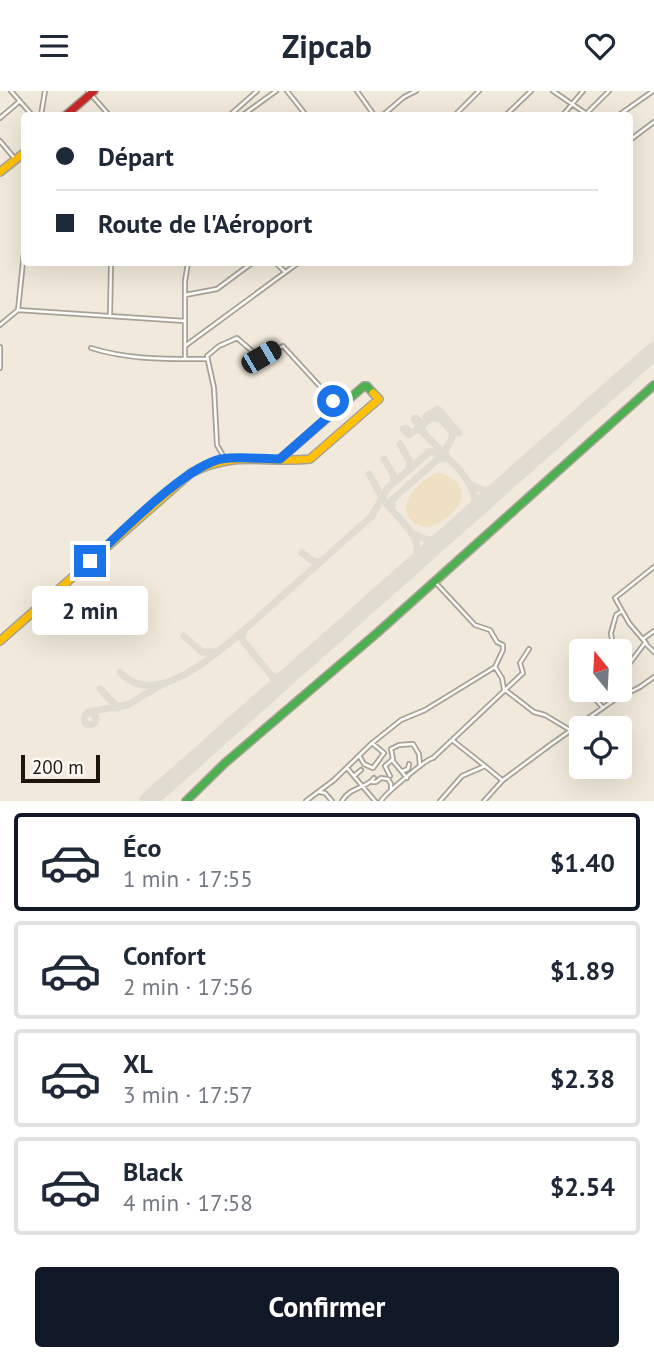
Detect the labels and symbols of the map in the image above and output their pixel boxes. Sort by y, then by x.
car [238,337,285,377]
route start [317,385,349,417]
route end [74,545,106,577]
callout: 2 min [32,585,148,635]
north arrow [569,639,632,702]
scale bar [21,752,100,784]

